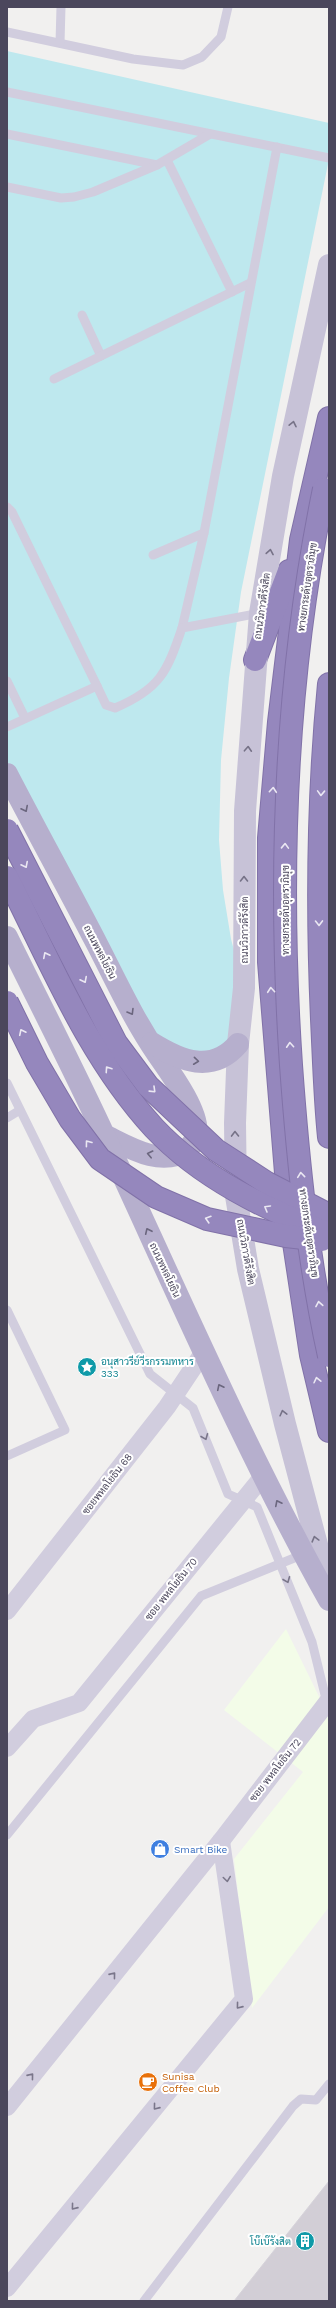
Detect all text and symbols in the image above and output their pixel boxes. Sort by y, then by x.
one-way arrow [289,421,297,427]
street label: ทางยกระดับอุตราภิมุข [294,542,321,633]
one-way arrow [265,549,273,555]
street label: ถนนวิภาวดีรังสิต [251,572,272,640]
one-way arrow [244,746,253,752]
one-way arrow [268,787,277,793]
one-way arrow [317,790,326,796]
one-way arrow [20,805,28,812]
one-way arrow [281,843,290,849]
one-way arrow [20,860,28,868]
street label: ทางยกระดับอุตราภิมุข [279,865,293,955]
one-way arrow [240,876,248,882]
street label: ถนนวิภาวดีรังสิต [238,897,250,963]
one-way arrow [315,920,323,926]
street label: ถนนพหลโยธิน [82,923,119,981]
one-way arrow [44,951,51,959]
one-way arrow [79,976,87,984]
one-way arrow [267,987,276,993]
one-way arrow [127,1008,134,1015]
one-way arrow [19,1029,27,1036]
one-way arrow [285,1042,294,1048]
one-way arrow [193,1056,199,1065]
one-way arrow [105,1066,113,1073]
one-way arrow [148,1085,156,1093]
one-way arrow [231,1131,239,1137]
one-way arrow [86,1141,93,1148]
one-way arrow [147,1150,154,1159]
one-way arrow [296,1172,305,1178]
street label: ทางยกระดับอุตราภิมุข [295,1188,322,1279]
one-way arrow [264,1205,271,1212]
one-way arrow [205,1215,212,1224]
street label: ถนนวิภาวดีรังสิต [235,1218,258,1286]
one-way arrow [145,1228,153,1235]
street label: ถนนพหลโยธิน [148,1240,183,1299]
one-way arrow [316,1300,324,1307]
place label: อนุสาวรีย์วีรกรรมทหาร 333 [101,1354,194,1379]
place icon: อนุสาวรีย์วีรกรรมทหาร 333 [76,1356,98,1378]
one-way arrow [313,1376,322,1383]
one-way arrow [217,1384,225,1391]
one-way arrow [279,1410,287,1416]
one-way arrow [200,1433,208,1440]
street label: ซอยพหลโยธิน 68 [79,1451,134,1517]
one-way arrow [275,1500,283,1508]
one-way arrow [312,1535,320,1542]
street label: ซอย พหลโยธิน 70 [142,1555,199,1622]
one-way arrow [282,1576,290,1583]
street label: ซอย พหลโยธิน 72 [246,1736,303,1803]
shop icon: Smart Bike [149,1838,171,1860]
place label: Smart Bike [174,1844,228,1855]
one-way arrow [222,1876,231,1882]
one-way arrow [108,1973,115,1980]
one-way arrow [236,2001,243,2009]
cafe icon: Sunisa Coffee Club [137,2071,159,2093]
place label: Sunisa Coffee Club [162,2071,220,2094]
one-way arrow [27,2074,34,2081]
one-way arrow [154,2102,161,2109]
one-way arrow [71,2202,78,2210]
building icon: โบ๊เบ๊รังสิต [294,2230,316,2252]
place label: โบ๊เบ๊รังสิต [249,2235,291,2247]

